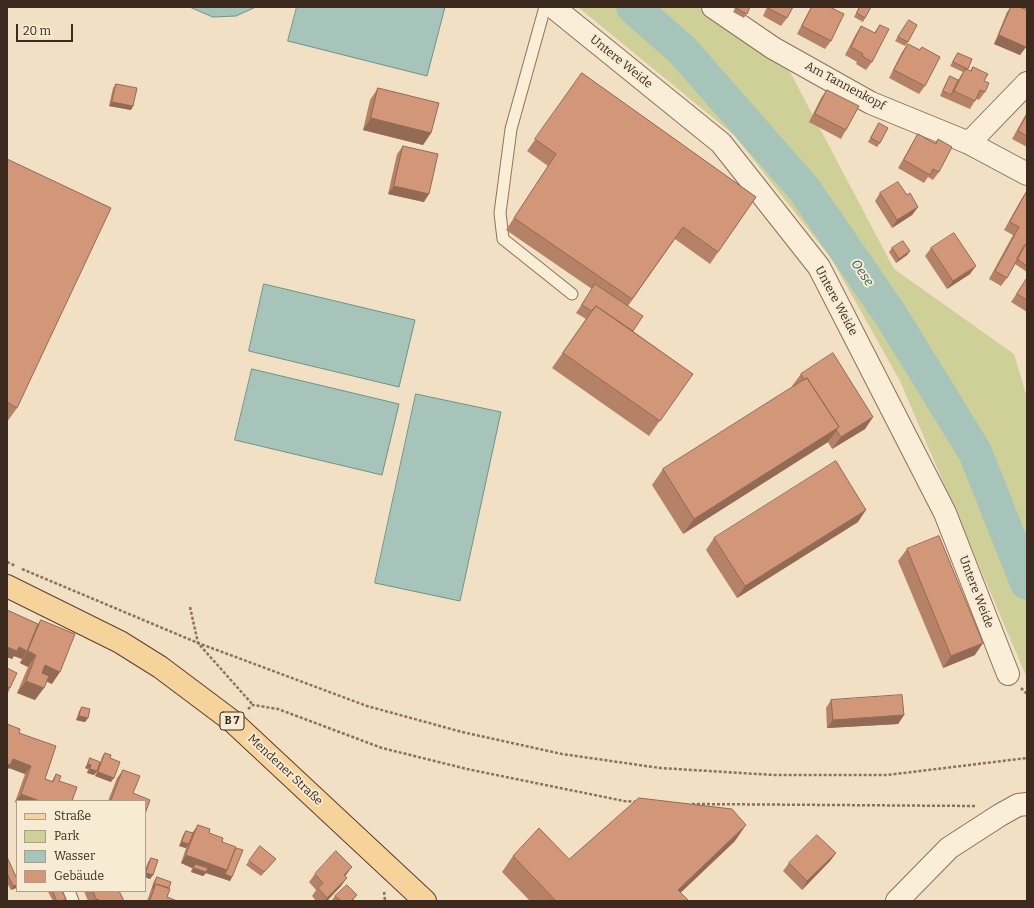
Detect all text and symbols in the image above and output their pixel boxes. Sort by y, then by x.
scale bar [18,16,75,42]
text: 20 m [23,24,51,38]
street label: Untere Weide [587,32,655,92]
street label: Am Tannenkopf [802,59,888,113]
water label: Oese [847,257,877,289]
street label: Untere Weide [812,264,860,338]
street label: Untere Weide [956,554,996,630]
road number: B 7 [220,712,244,730]
street label: Mendener Straße [245,732,325,808]
legend [16,800,146,892]
text: Straße [54,809,91,823]
text: Park [54,829,79,843]
text: Wasser [54,849,95,863]
text: Gebäude [54,869,104,883]

